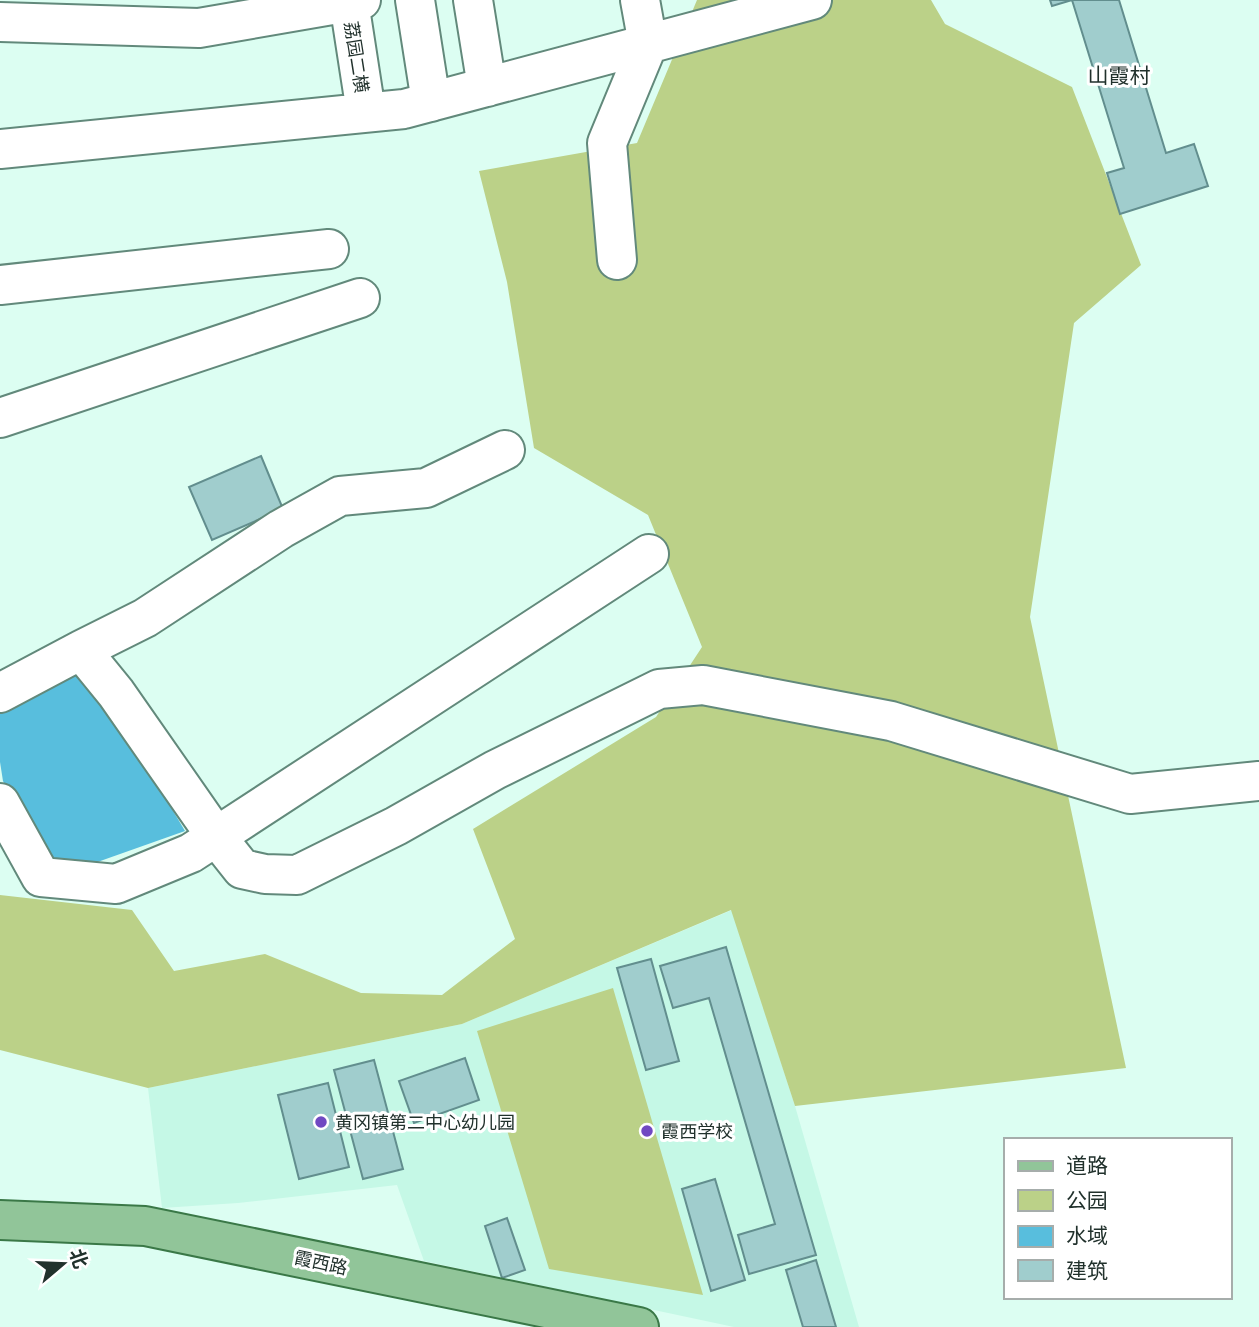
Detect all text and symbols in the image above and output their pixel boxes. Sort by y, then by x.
street label: 荔园二横 [341,20,373,94]
district label: 山霞村 [1088,62,1151,88]
place label: 黄冈镇第二中心幼儿园 [335,1111,515,1133]
marker: 黄冈镇第二中心幼儿园 [313,1114,329,1130]
place label: 霞西学校 [661,1120,733,1142]
marker: 霞西学校 [639,1123,655,1139]
legend [1004,1138,1231,1299]
text: 道路 [1066,1152,1108,1178]
text: 公园 [1066,1187,1108,1213]
text: 水域 [1066,1222,1108,1248]
north arrow [28,1229,98,1299]
text: 北 [66,1246,94,1271]
street label: 霞西路 [292,1246,350,1278]
text: 建筑 [1066,1257,1108,1283]

